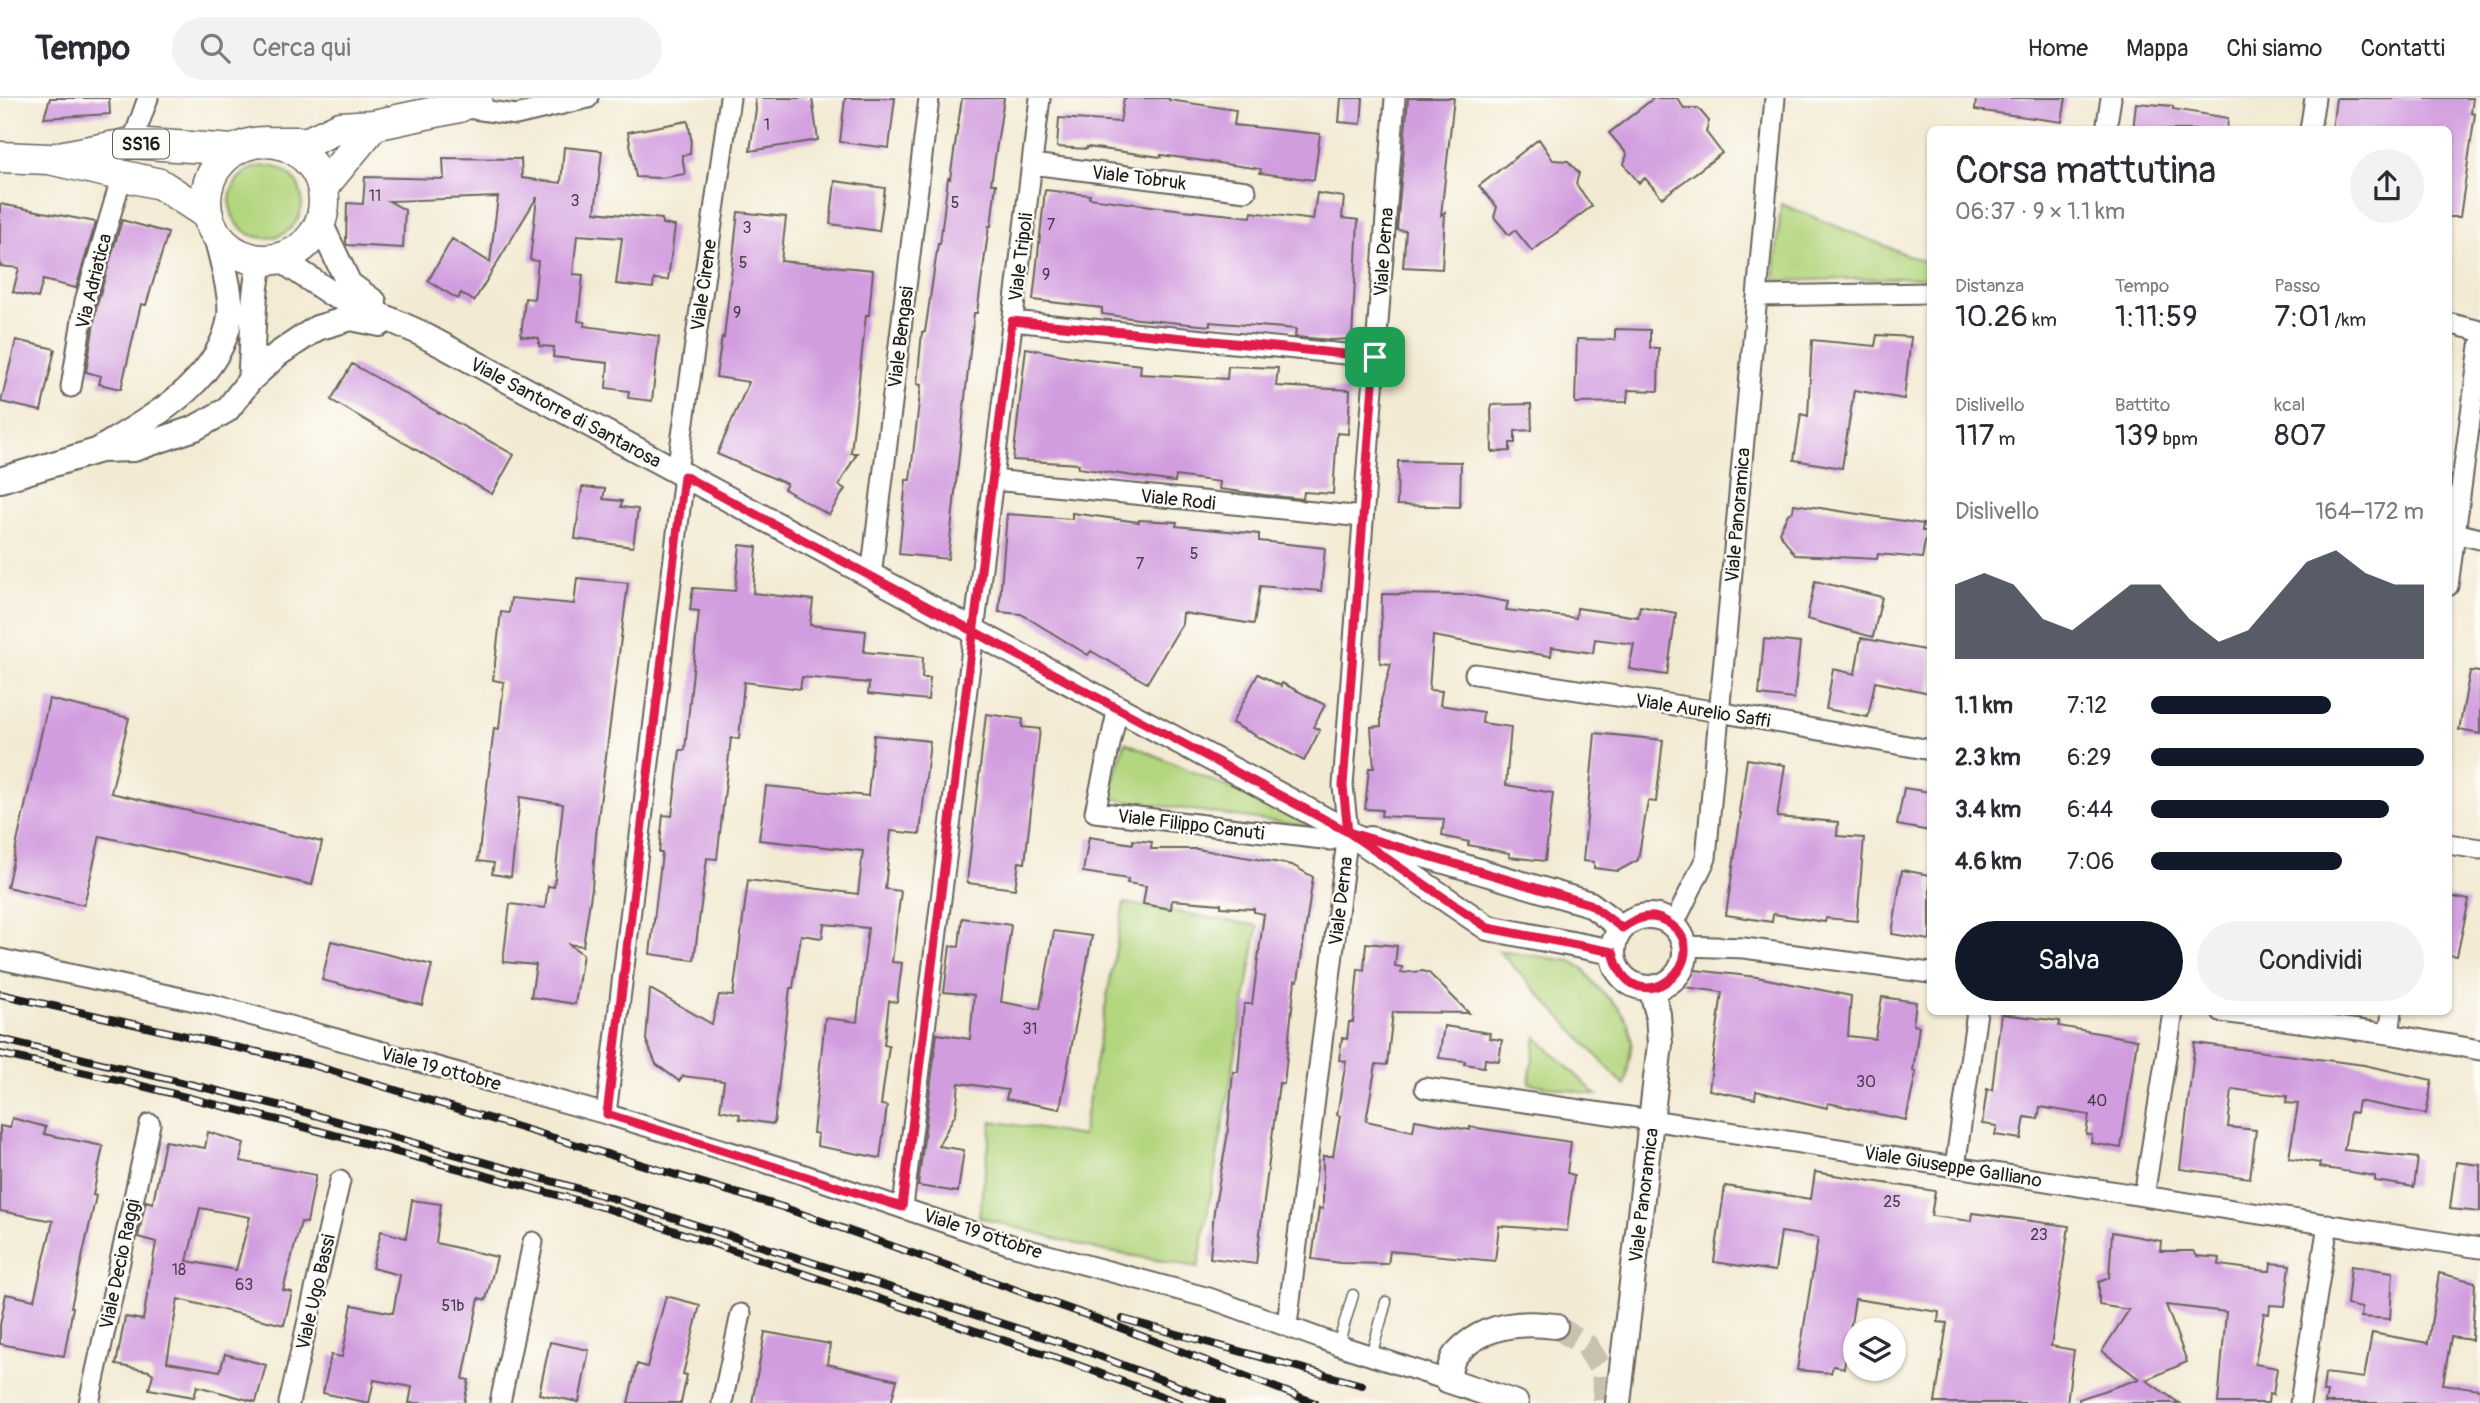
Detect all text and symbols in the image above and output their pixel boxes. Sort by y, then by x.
search box [172,17,662,80]
text: Tempo [35,28,130,69]
icon: search [196,29,234,67]
text: Cerca qui [252,32,351,64]
text: Home [2028,34,2088,63]
text: Mappa [2126,34,2188,63]
text: Chi siamo [2226,34,2322,63]
text: Contatti [2360,34,2445,63]
house number: 1 [764,115,770,135]
road number: SS16 [113,130,169,158]
text: Corsa mattutina [1955,147,2216,195]
button: share [2350,149,2424,223]
street label: Viale Tobruk [1090,160,1188,196]
house number: 11 [369,186,381,206]
house number: 3 [571,191,580,211]
house number: 5 [951,193,959,213]
text: 06:37 · 9 × 1.1 km [1955,197,2125,226]
street label: Viale Derna [1369,207,1399,297]
street label: Viale Tripoli [1004,212,1038,303]
house number: 7 [1047,215,1056,235]
house number: 3 [743,218,752,238]
street label: Via Adriatica [71,231,117,331]
street label: Viale Cirene [686,237,722,332]
house number: 5 [739,253,747,273]
house number: 9 [1042,265,1050,285]
text: Distanza [1955,274,2024,298]
text: Tempo [2115,274,2169,298]
text: Passo [2274,274,2320,298]
street label: Viale Bengasi [883,285,919,389]
text: 10.26 [1955,298,2028,335]
text: 1:11:59 [2115,298,2198,335]
text: 7:01 [2274,298,2330,335]
house number: 9 [733,303,741,323]
text: km [2028,308,2057,332]
text: /km [2330,308,2366,332]
pin [1345,327,1405,387]
icon: arrive [1356,338,1394,376]
street label: Viale Santorre di Santarosa [466,352,665,474]
text: Dislivello [1955,393,2024,417]
text: Battito [2115,393,2170,417]
text: kcal [2274,393,2305,417]
text: 117 [1955,417,1994,454]
text: 139 [2115,417,2159,454]
text: 807 [2274,417,2326,454]
text: m [1994,427,2015,451]
text: bpm [2159,427,2198,451]
street label: Viale Panoramica [1720,446,1756,584]
street label: Viale Rodi [1139,484,1217,516]
text: Dislivello [1955,497,2039,526]
text: 164–172 m [2315,497,2424,526]
house number: 5 [1190,544,1198,564]
house number: 7 [1136,554,1145,574]
street label: Viale Aurelio Saffi [1634,688,1772,734]
text: 1.1 km [1955,691,2013,720]
text: 7:12 [2067,691,2107,720]
text: 2.3 km [1955,743,2021,772]
text: 6:29 [2067,743,2111,772]
text: 3.4 km [1955,795,2021,824]
text: 6:44 [2067,795,2113,824]
street label: Viale Filippo Canuti [1116,804,1266,846]
text: 4.6 km [1955,847,2022,876]
text: 7:06 [2067,847,2114,876]
street label: Viale Derna [1324,855,1358,947]
button: Salva [1955,921,2183,1001]
button: Condividi [2197,921,2424,1001]
house number: 31 [1022,1019,1038,1039]
street label: Viale 19 ottobre [378,1041,504,1097]
house number: 30 [1856,1072,1876,1092]
house number: 40 [2087,1091,2107,1111]
street label: Viale Panoramica [1624,1126,1664,1264]
street label: Viale Giuseppe Galliano [1862,1141,2044,1193]
house number: 25 [1883,1192,1901,1212]
street label: Viale Decio Raggi [94,1197,145,1332]
street label: Viale 19 ottobre [920,1203,1046,1265]
house number: 23 [2030,1225,2048,1245]
street label: Viale Ugo Bassi [291,1232,341,1352]
house number: 18 [172,1260,186,1280]
house number: 63 [235,1275,253,1295]
house number: 51b [442,1296,465,1316]
map controls [1843,1318,1906,1381]
button: layers [1843,1318,1906,1381]

